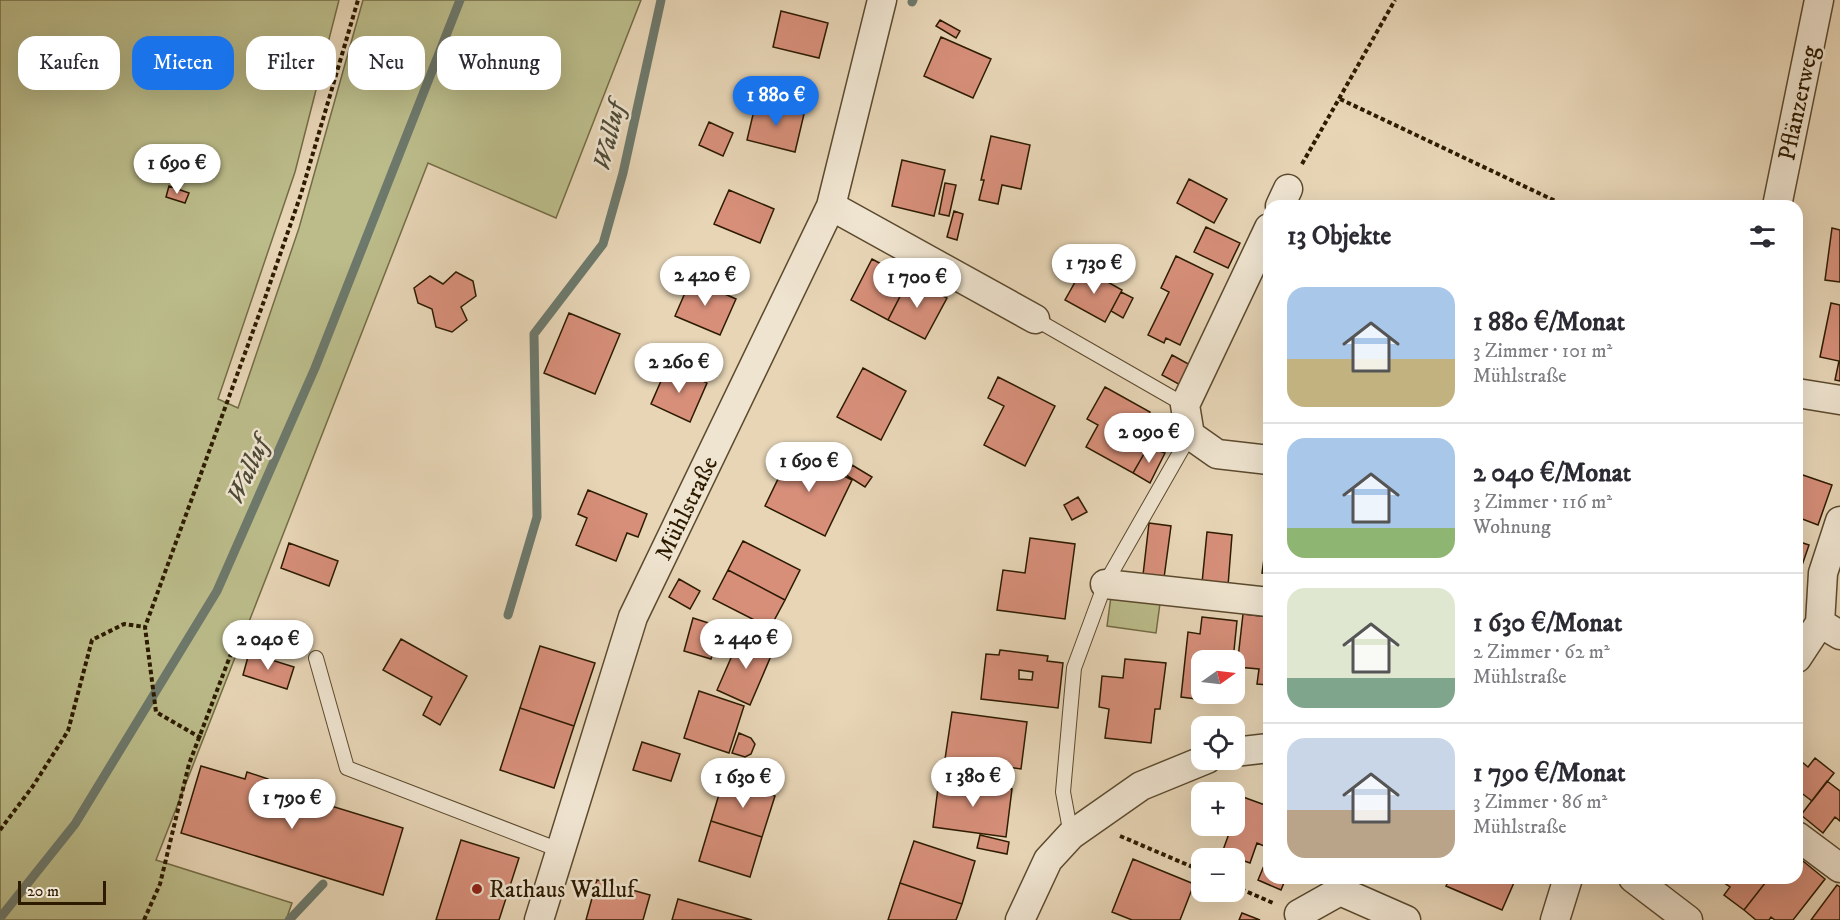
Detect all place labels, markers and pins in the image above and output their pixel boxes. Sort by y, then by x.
pin: 1 880 € [721,76,831,127]
pin: 1 690 € [122,144,232,195]
pin: 1 730 € [1039,244,1149,295]
pin: 2 420 € [650,256,760,307]
pin: 1 700 € [862,258,972,309]
pin: 2 260 € [624,343,734,394]
pin: 2 090 € [1094,413,1204,464]
pin: 1 690 € [754,442,864,493]
pin: 2 440 € [691,619,801,670]
pin: 2 040 € [213,620,323,671]
pin: 1 380 € [918,757,1028,808]
pin: 1 630 € [688,758,798,809]
pin: 1 790 € [237,779,347,830]
place label: Rathaus Walluf [489,875,638,905]
marker: Rathaus Walluf [470,882,484,896]

